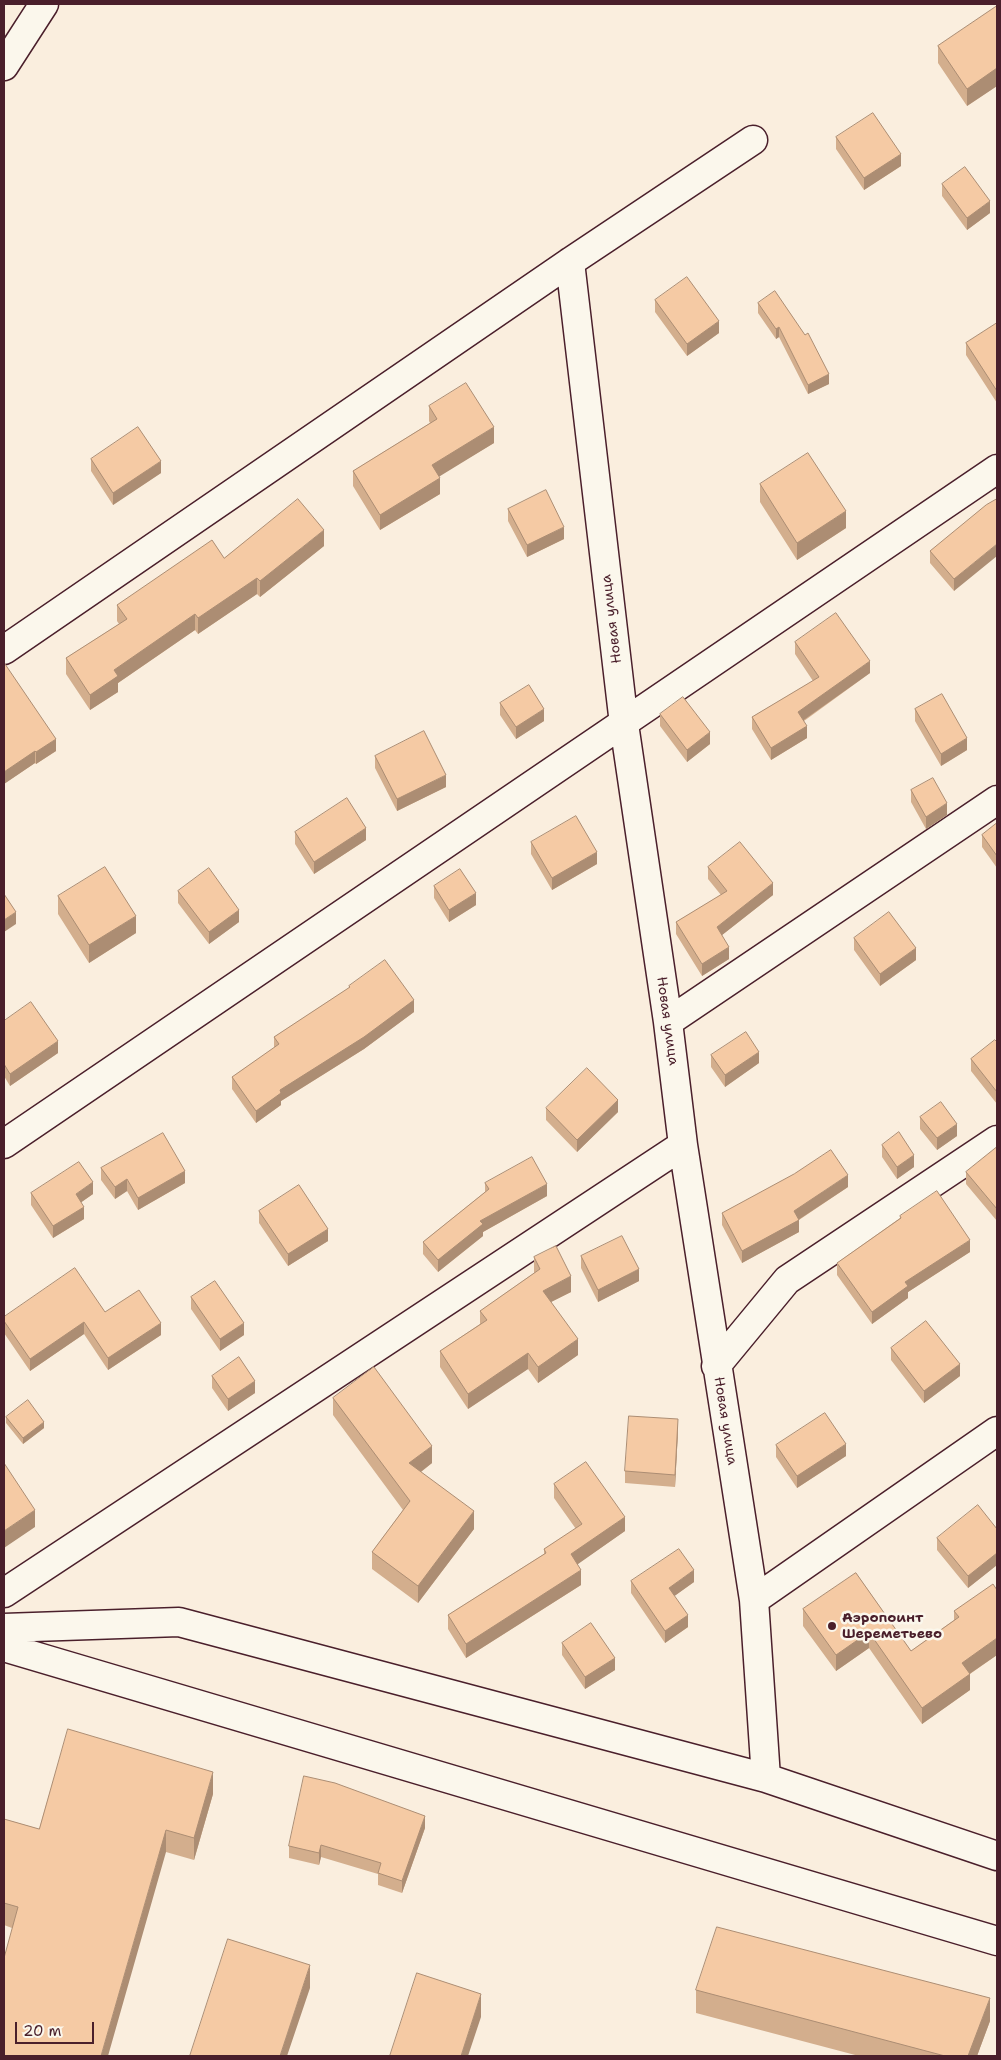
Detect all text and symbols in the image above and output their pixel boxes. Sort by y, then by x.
street label: Новая улица [598,574,626,664]
street label: Новая улица [652,976,682,1066]
street label: Новая улица [710,1376,740,1466]
place label: Аэропоинт Шереметьево [842,1610,942,1642]
marker: Аэропоинт Шереметьево [826,1620,838,1632]
scale bar [18,2012,96,2044]
text: 20 m [23,2021,62,2041]

